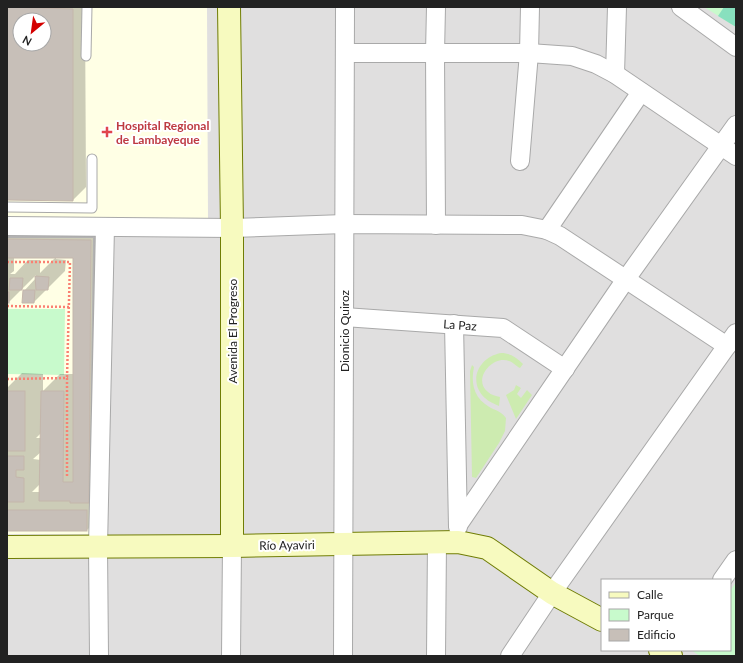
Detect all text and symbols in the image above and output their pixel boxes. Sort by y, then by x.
north arrow [12,12,52,52]
text: N [20,33,34,49]
place label: Hospital Regional de Lambayeque [116,118,209,147]
marker: Hospital Regional de Lambayeque [101,126,113,138]
street label: Avenida El Progreso [225,278,240,383]
street label: Dionicio Quiroz [337,289,352,372]
street label: La Paz [443,316,478,334]
street label: Río Ayaviri [259,537,315,553]
legend [601,579,731,651]
text: Calle [637,587,663,602]
text: Parque [637,607,674,622]
text: Edificio [637,627,676,642]

